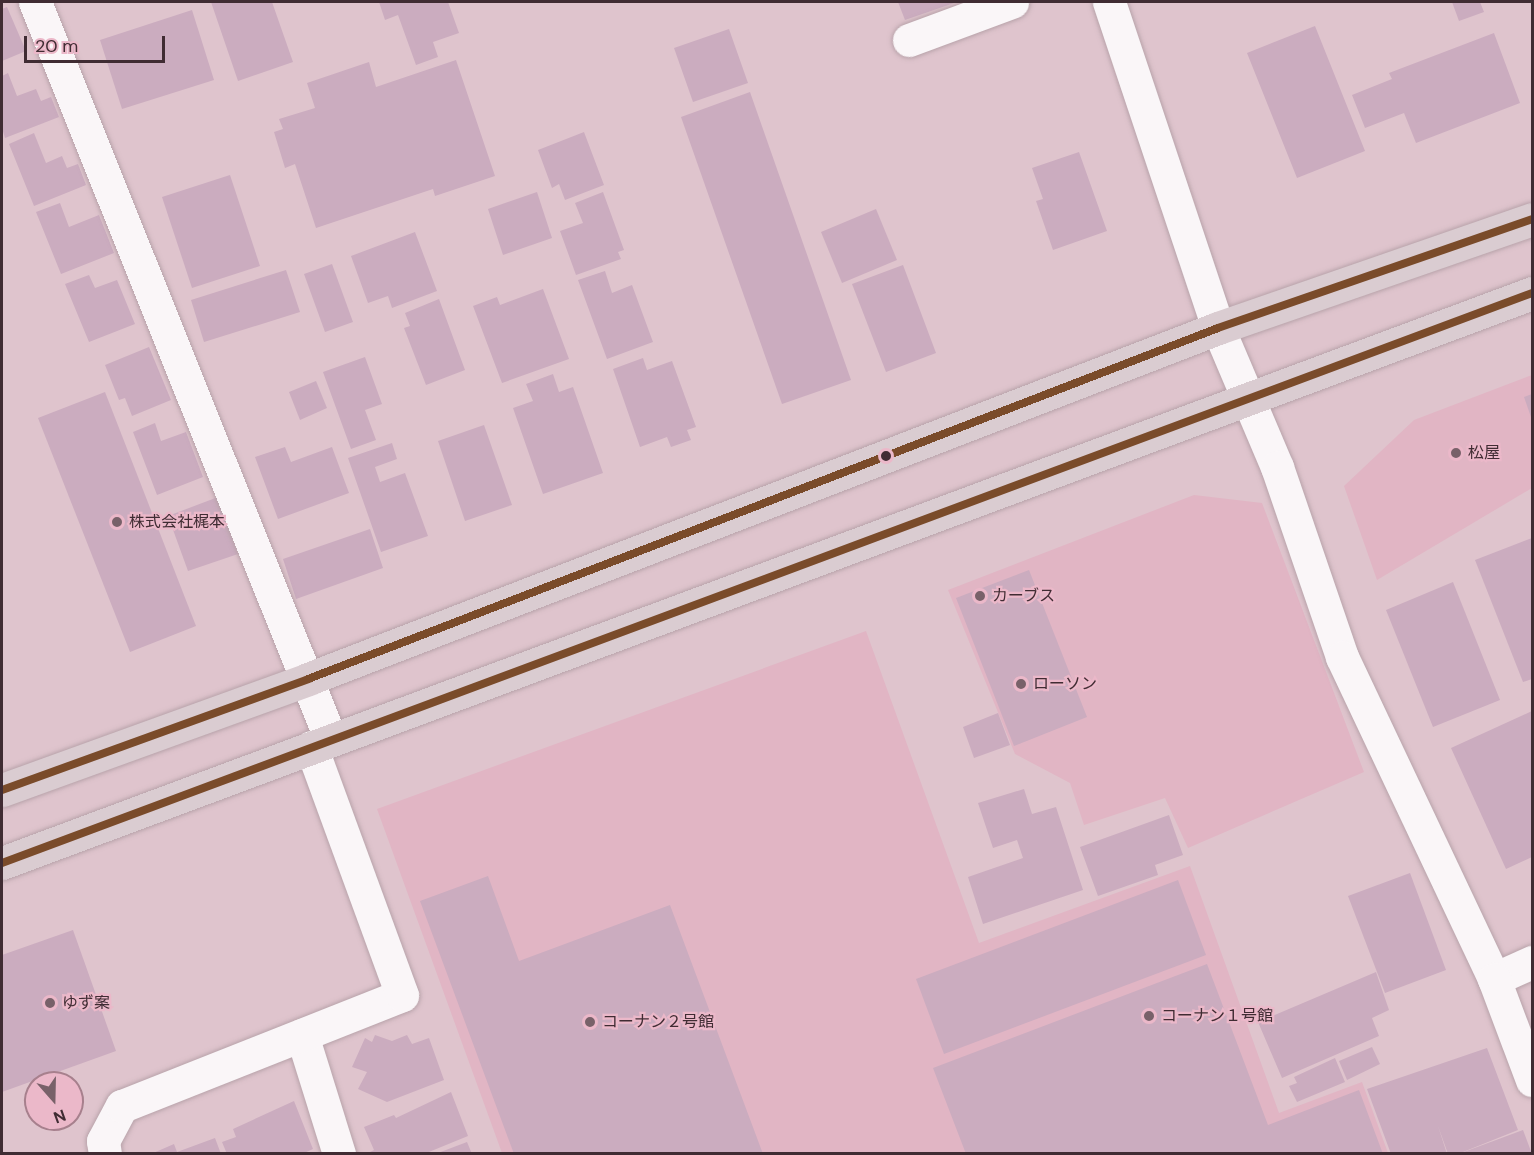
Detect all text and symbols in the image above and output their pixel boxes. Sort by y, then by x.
scale bar [27,24,168,62]
text: 20 m [35,34,78,58]
place label: 松屋 [1468,443,1500,463]
marker: 松屋 [1449,446,1463,460]
unlabelled marker [880,450,892,462]
place label: 株式会社梶本 [129,512,225,532]
marker: 株式会社梶本 [110,515,124,529]
place label: カーブス [992,586,1056,606]
marker: カーブス [973,589,987,603]
place label: ローソン [1033,674,1097,694]
marker: ローソン [1014,677,1028,691]
place label: ゆず案 [62,993,110,1013]
marker: ゆず案 [43,996,57,1010]
place label: コーナン１号館 [1161,1006,1273,1026]
marker: コーナン１号館 [1142,1009,1156,1023]
place label: コーナン２号館 [602,1012,714,1032]
marker: コーナン２号館 [583,1015,597,1029]
north arrow [24,1071,84,1131]
text: N [51,1105,69,1128]

